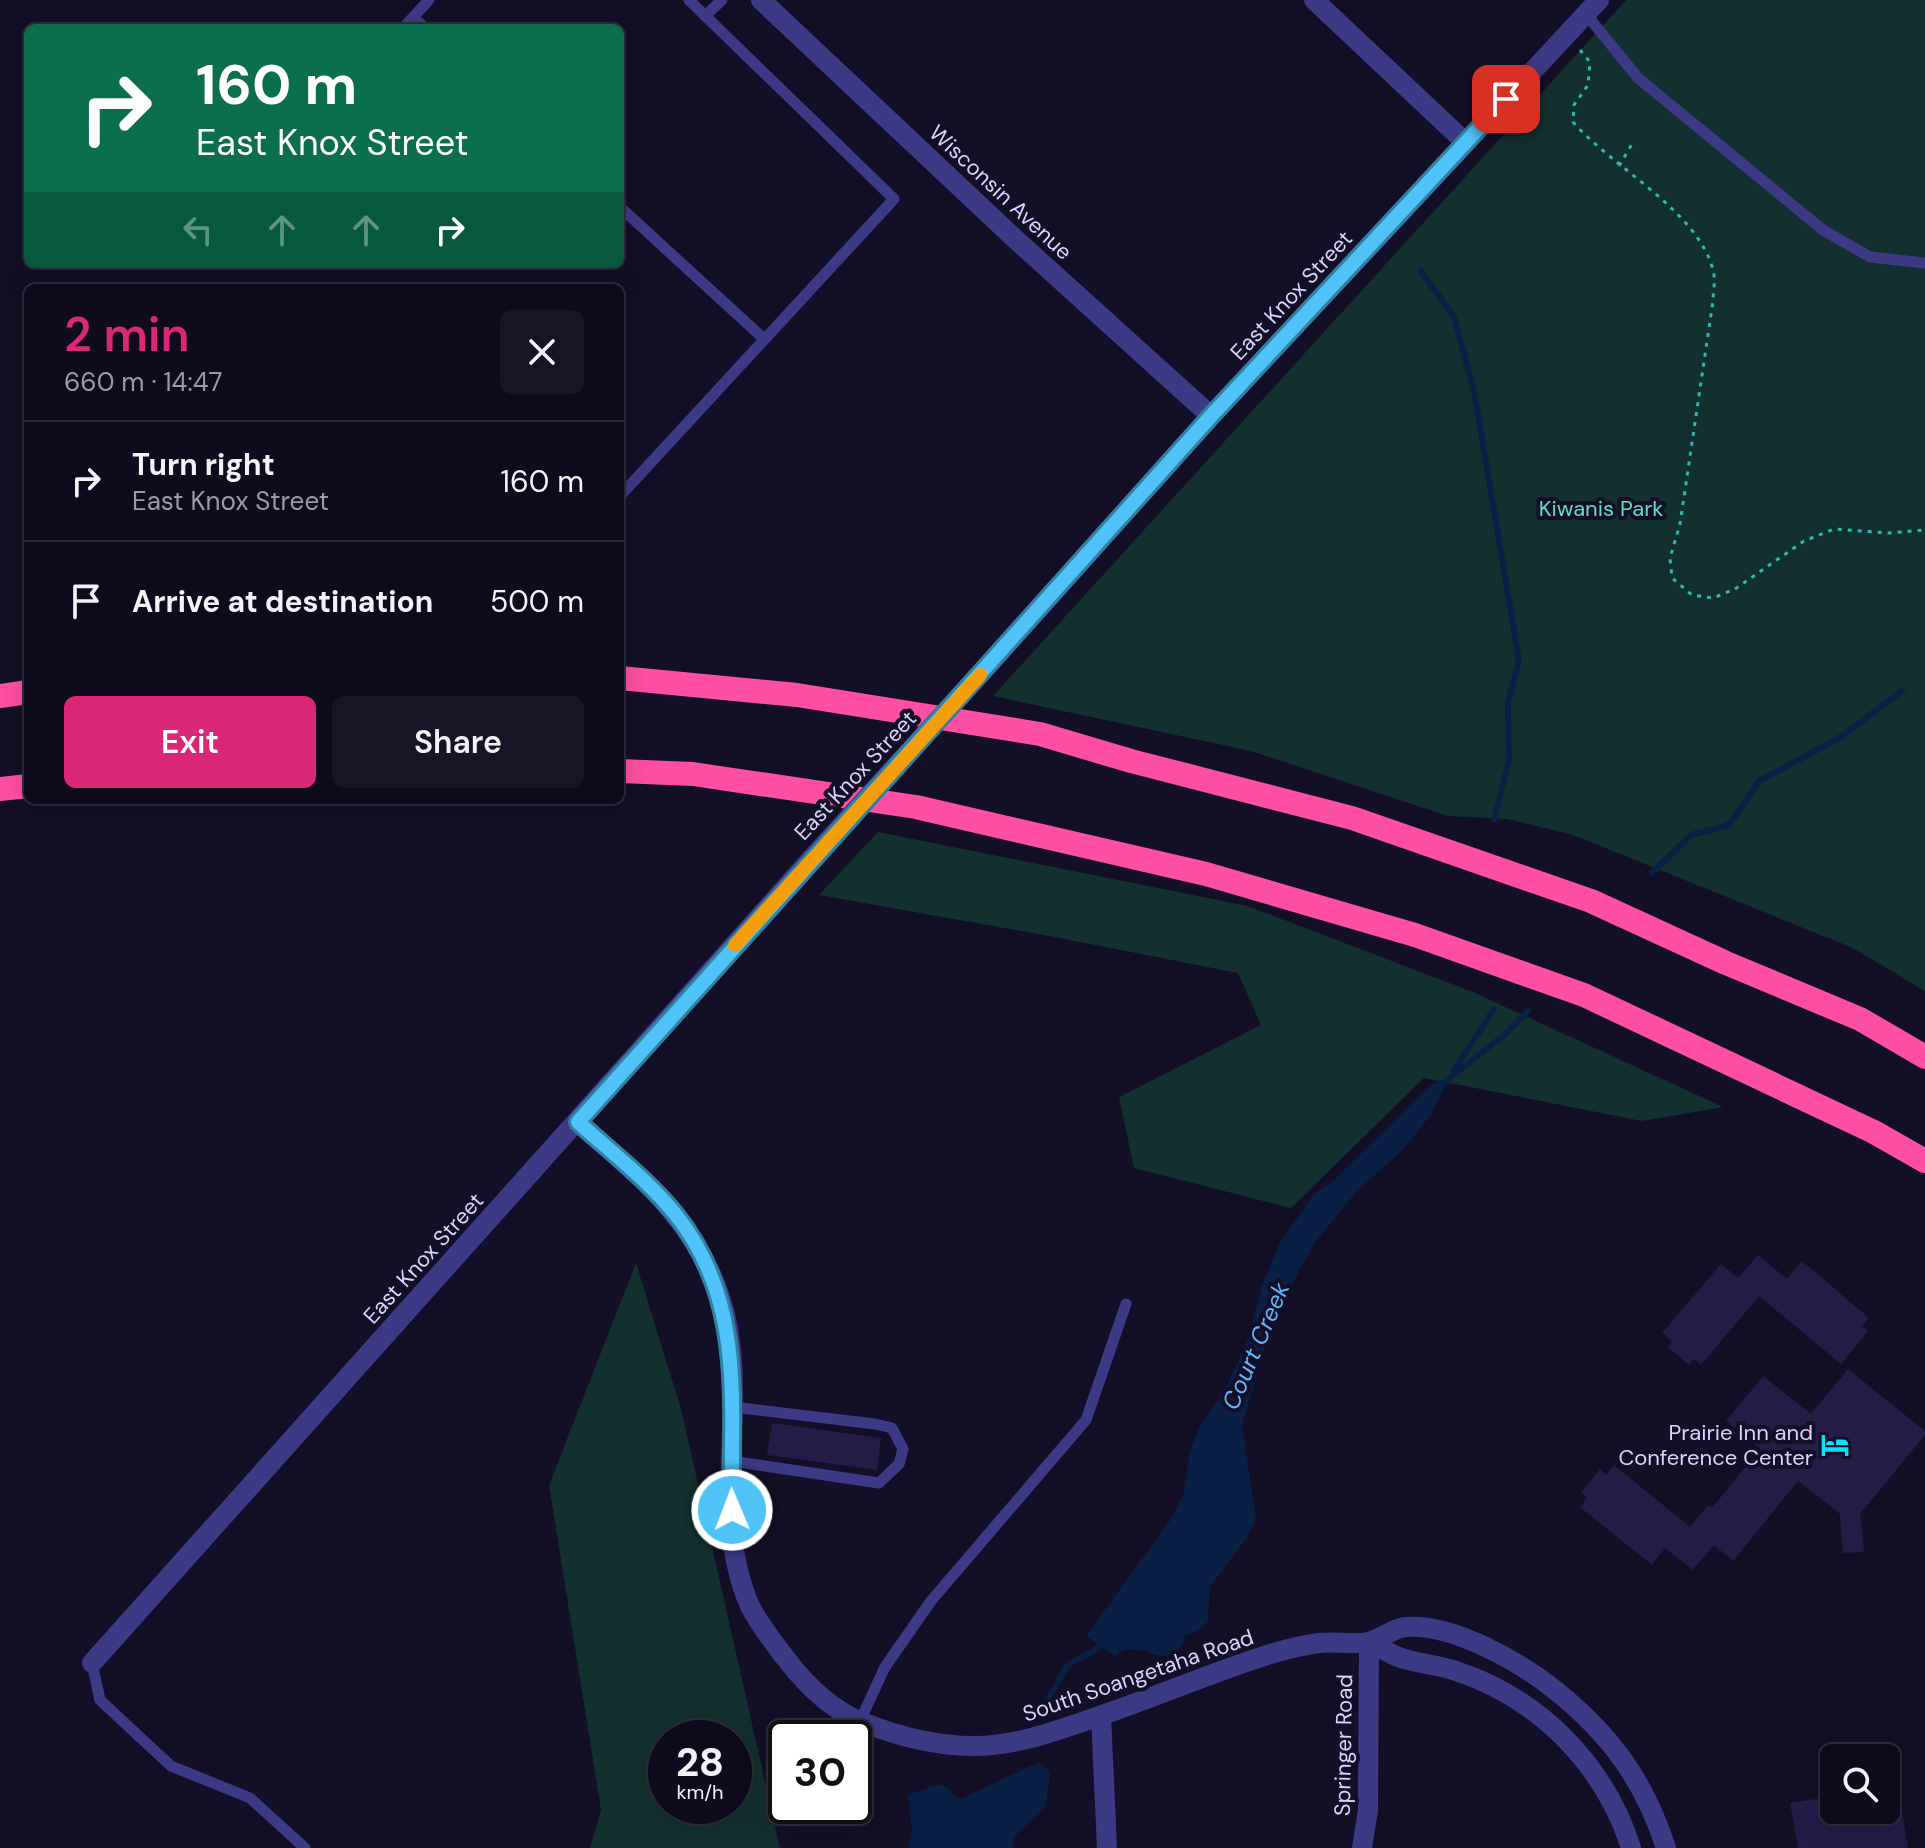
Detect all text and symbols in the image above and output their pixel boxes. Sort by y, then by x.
text: 160 m [196,48,357,121]
icon: right [64,56,168,160]
pin [1472,65,1540,133]
icon: arrive [1484,77,1528,121]
text: East Knox Street [196,119,469,166]
street label: Wisconsin Avenue [923,119,1078,266]
icon: left [176,208,220,252]
icon: ahead [260,208,304,252]
icon: ahead [344,208,388,252]
icon: right [428,208,472,252]
street label: East Knox Street [1224,225,1359,366]
text: 2 min [64,303,190,366]
button: close [500,310,584,394]
text: 660 m · 14:47 [64,365,222,399]
text: Turn right [132,445,275,484]
icon: right [64,459,108,503]
text: 160 m [501,462,584,501]
text: East Knox Street [132,484,329,518]
park label: Kiwanis Park [1539,494,1663,523]
icon: arrive [64,579,108,623]
text: Arrive at destination [132,582,433,621]
text: 500 m [490,582,584,621]
button: Exit [64,696,316,788]
button: Share [332,696,584,788]
street label: East Knox Street [788,705,923,846]
street label: East Knox Street [357,1187,490,1330]
water label: Court Creek [1215,1277,1297,1414]
place label: Prairie Inn and Conference Center [1618,1418,1813,1472]
hotel icon: Prairie Inn and Conference Center [1820,1430,1850,1460]
position arrow [690,1468,774,1552]
street label: South Soangetaha Road [1019,1622,1257,1729]
street label: Springer Road [1328,1674,1359,1816]
speed limit sign: 30 [768,1720,872,1824]
text: 28 [676,1736,724,1788]
map controls [1820,1744,1900,1824]
button: search [1820,1744,1900,1824]
text: km/h [676,1779,724,1805]

